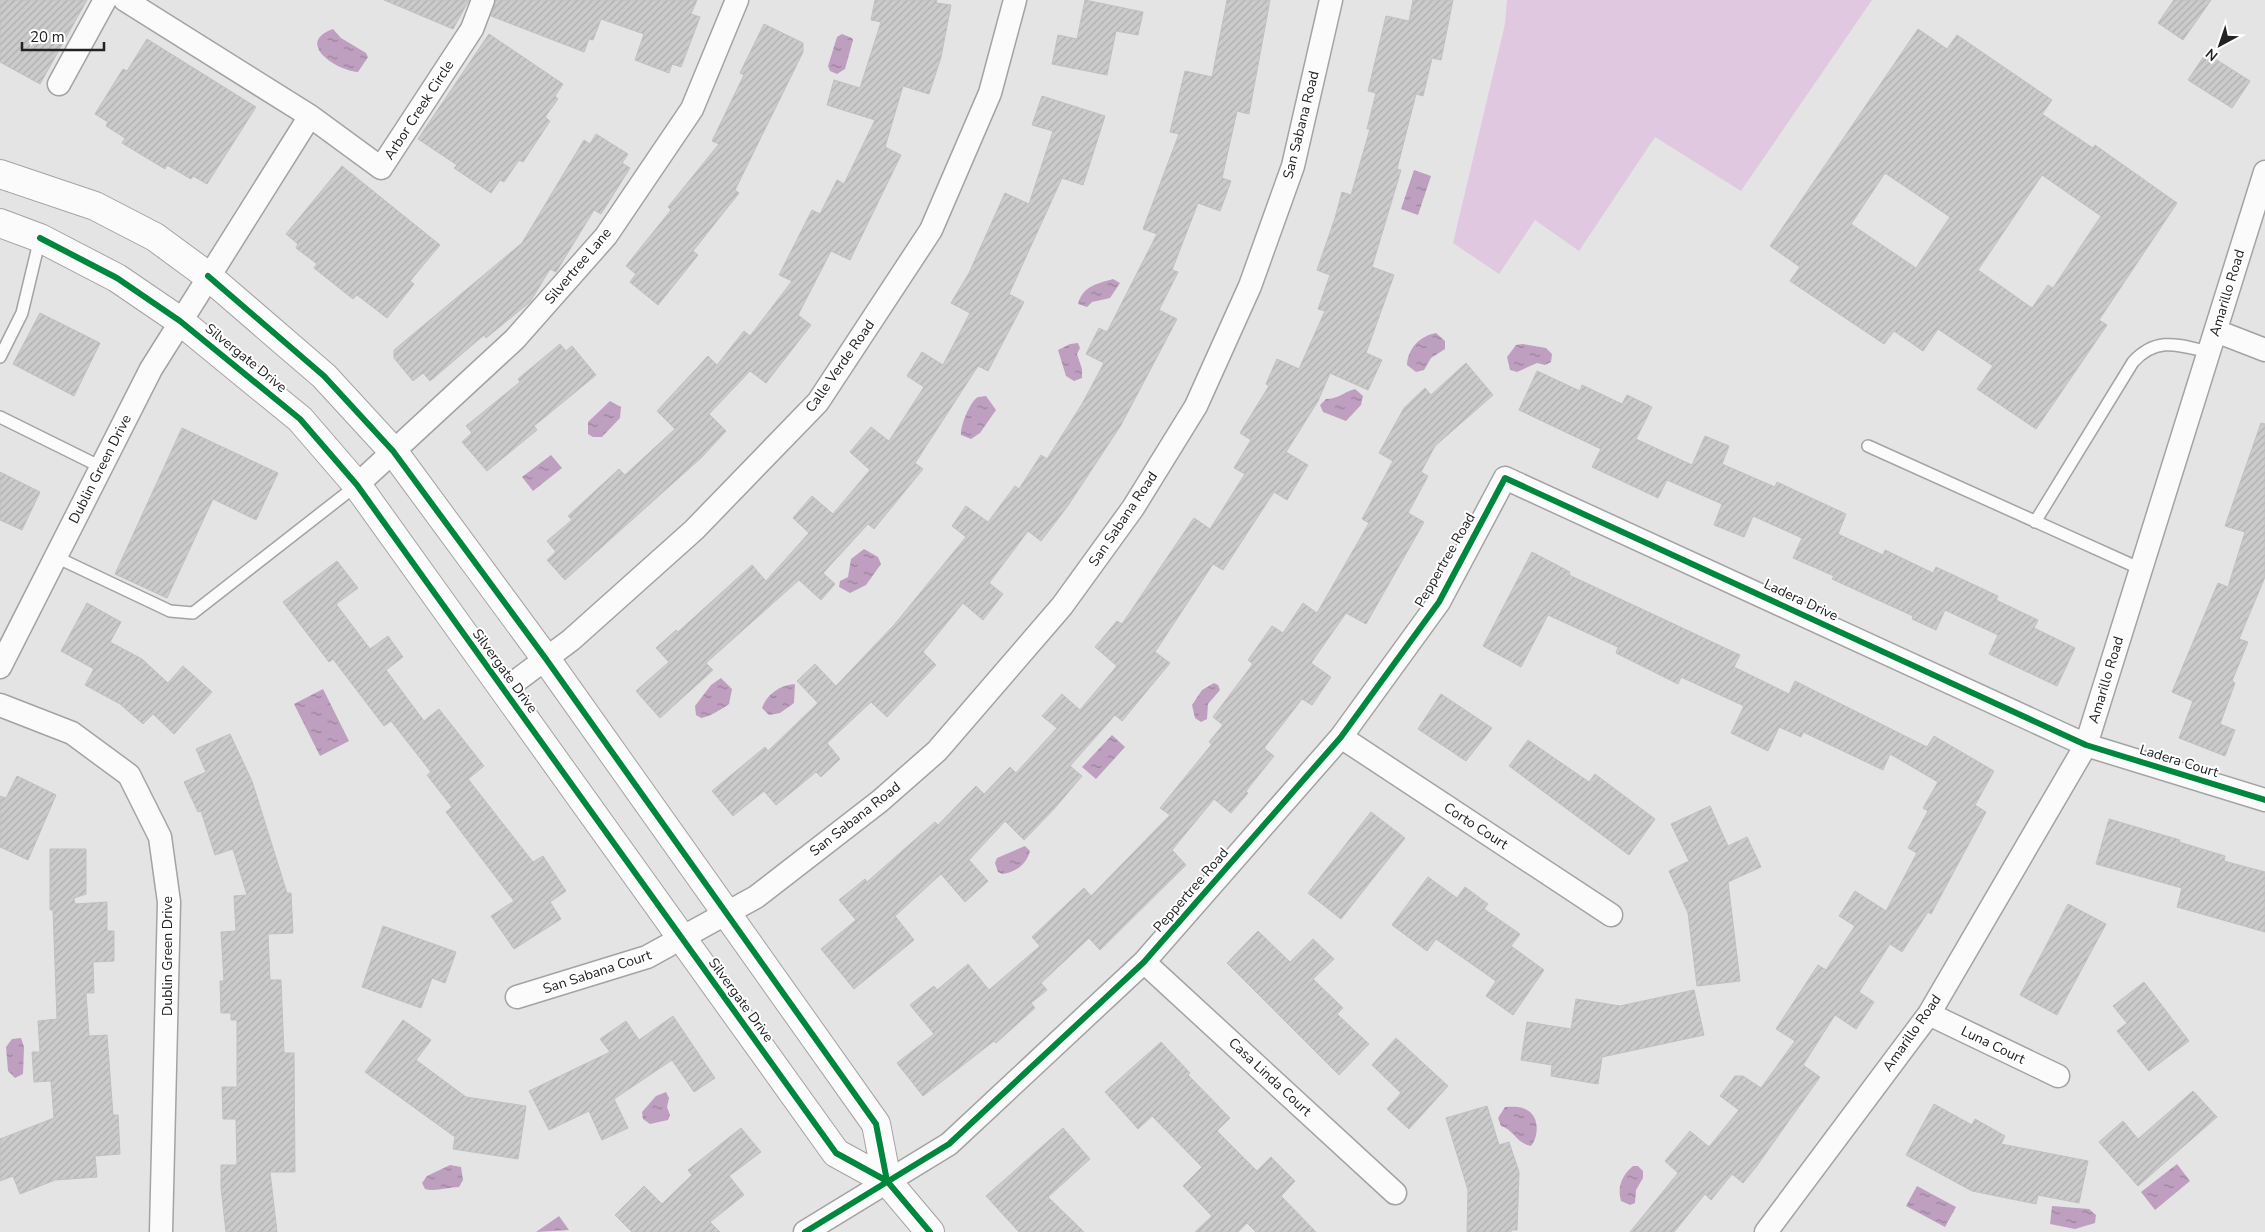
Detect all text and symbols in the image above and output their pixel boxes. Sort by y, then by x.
scale bar [22,20,105,52]
north arrow [2195,20,2245,70]
text: 20 m [30,27,65,47]
text: N [2202,44,2222,65]
street label: Arbor Creek Circle [380,57,458,163]
street label: San Sabana Road [1278,69,1324,181]
street label: Silvertree Lane [540,224,616,308]
street label: Amarillo Road [2205,247,2249,339]
street label: Calle Verde Road [801,316,879,416]
street label: Silvergate Drive [201,319,291,397]
street label: Dublin Green Drive [64,411,136,527]
street label: San Sabana Road [1084,468,1162,570]
street label: Peppertree Road [1410,509,1480,611]
street label: Ladera Drive [1761,575,1841,625]
street label: Silvergate Drive [468,625,542,717]
street label: Amarillo Road [2084,634,2128,726]
street label: Ladera Court [2137,740,2221,782]
street label: San Sabana Road [806,777,904,861]
street label: Corto Court [1440,798,1512,854]
street label: Peppertree Road [1149,844,1233,936]
street label: Dublin Green Drive [158,896,177,1016]
street label: San Sabana Court [540,945,654,998]
street label: Silvergate Drive [704,954,778,1046]
street label: Amarillo Road [1878,991,1946,1075]
street label: Luna Court [1958,1021,2028,1069]
street label: Casa Linda Court [1224,1033,1316,1121]

